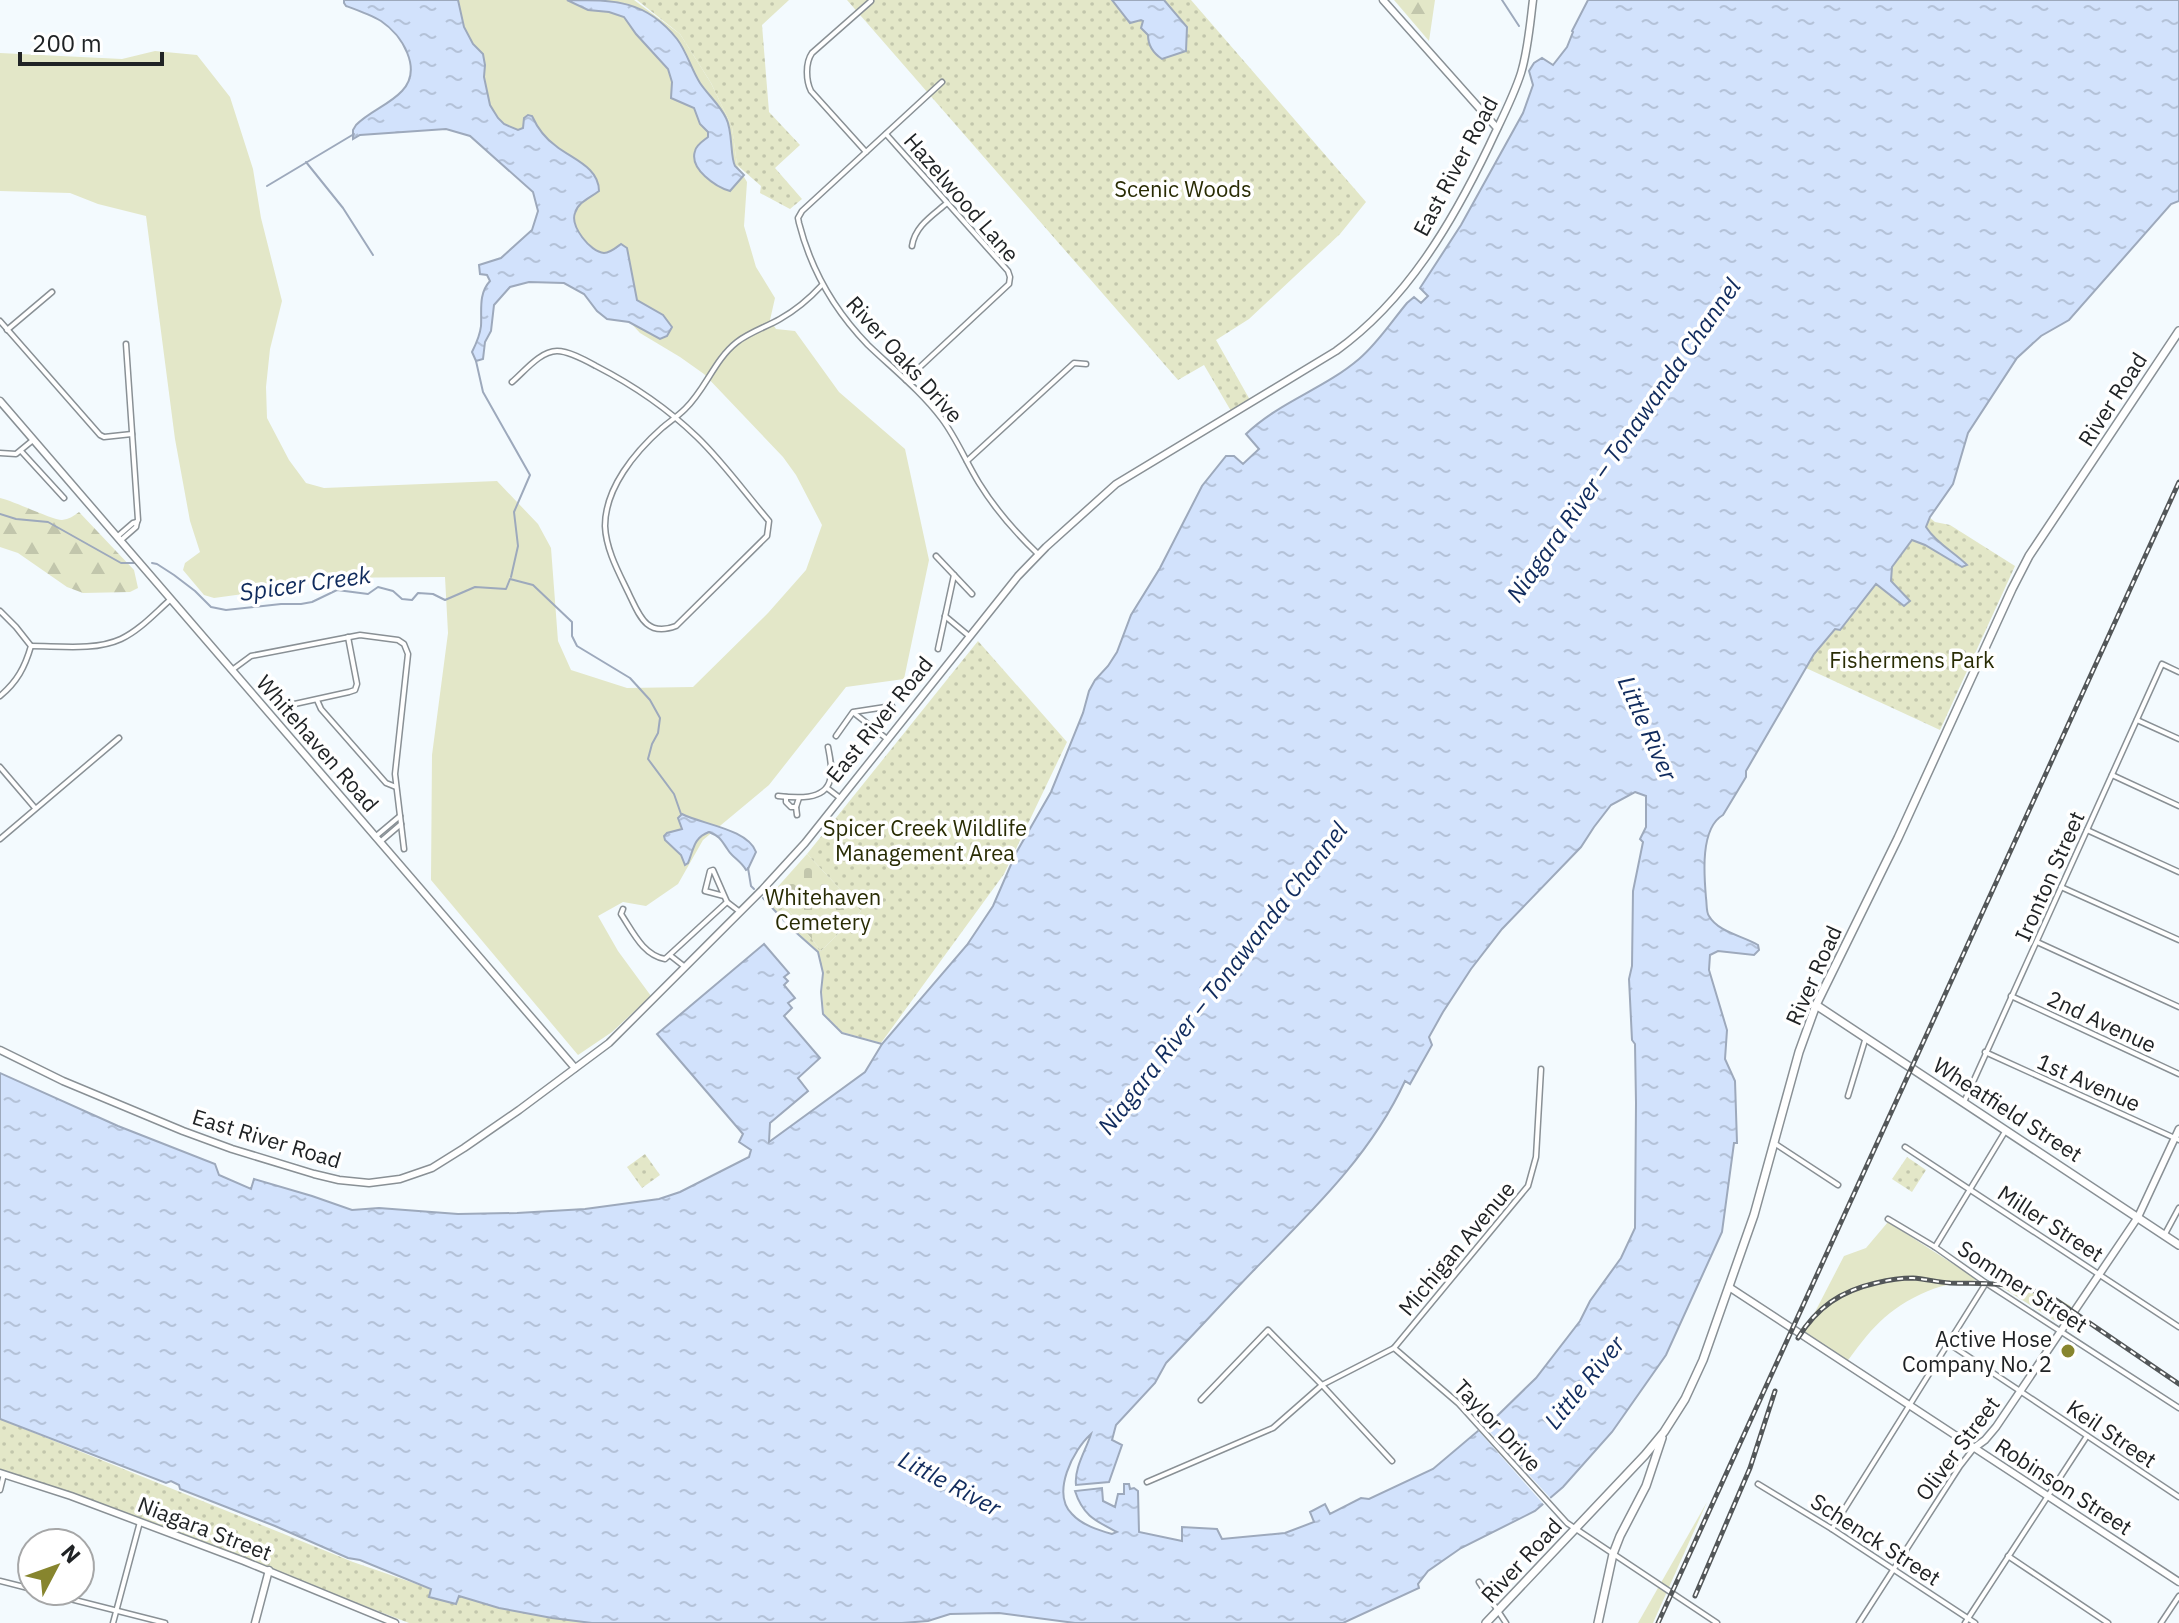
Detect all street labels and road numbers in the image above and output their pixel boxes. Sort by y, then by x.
street label: East River Road [1406,91,1504,241]
street label: Hazelwood Lane [898,126,1026,268]
street label: River Oaks Drive [840,289,970,429]
street label: River Road [2071,347,2153,451]
street label: East River Road [819,650,939,788]
street label: Whitehaven Road [251,668,385,818]
street label: Ironton Street [2007,806,2091,946]
street label: River Road [1778,921,1848,1029]
street label: 2nd Avenue [2043,983,2161,1059]
street label: 1st Avenue [2033,1046,2145,1118]
street label: Wheatfield Street [1928,1050,2088,1168]
street label: East River Road [189,1102,345,1174]
street label: Michigan Avenue [1391,1175,1521,1321]
street label: Miller Street [1992,1178,2110,1268]
street label: Sommer Street [1953,1233,2093,1339]
street label: Taylor Drive [1448,1373,1548,1477]
street label: Oliver Street [1908,1390,2006,1506]
street label: Keil Street [2061,1392,2163,1474]
street label: Robinson Street [1990,1431,2138,1541]
street label: Schenck Street [1806,1486,1946,1592]
street label: Niagara Street [134,1489,276,1567]
street label: River Road [1474,1511,1568,1609]

